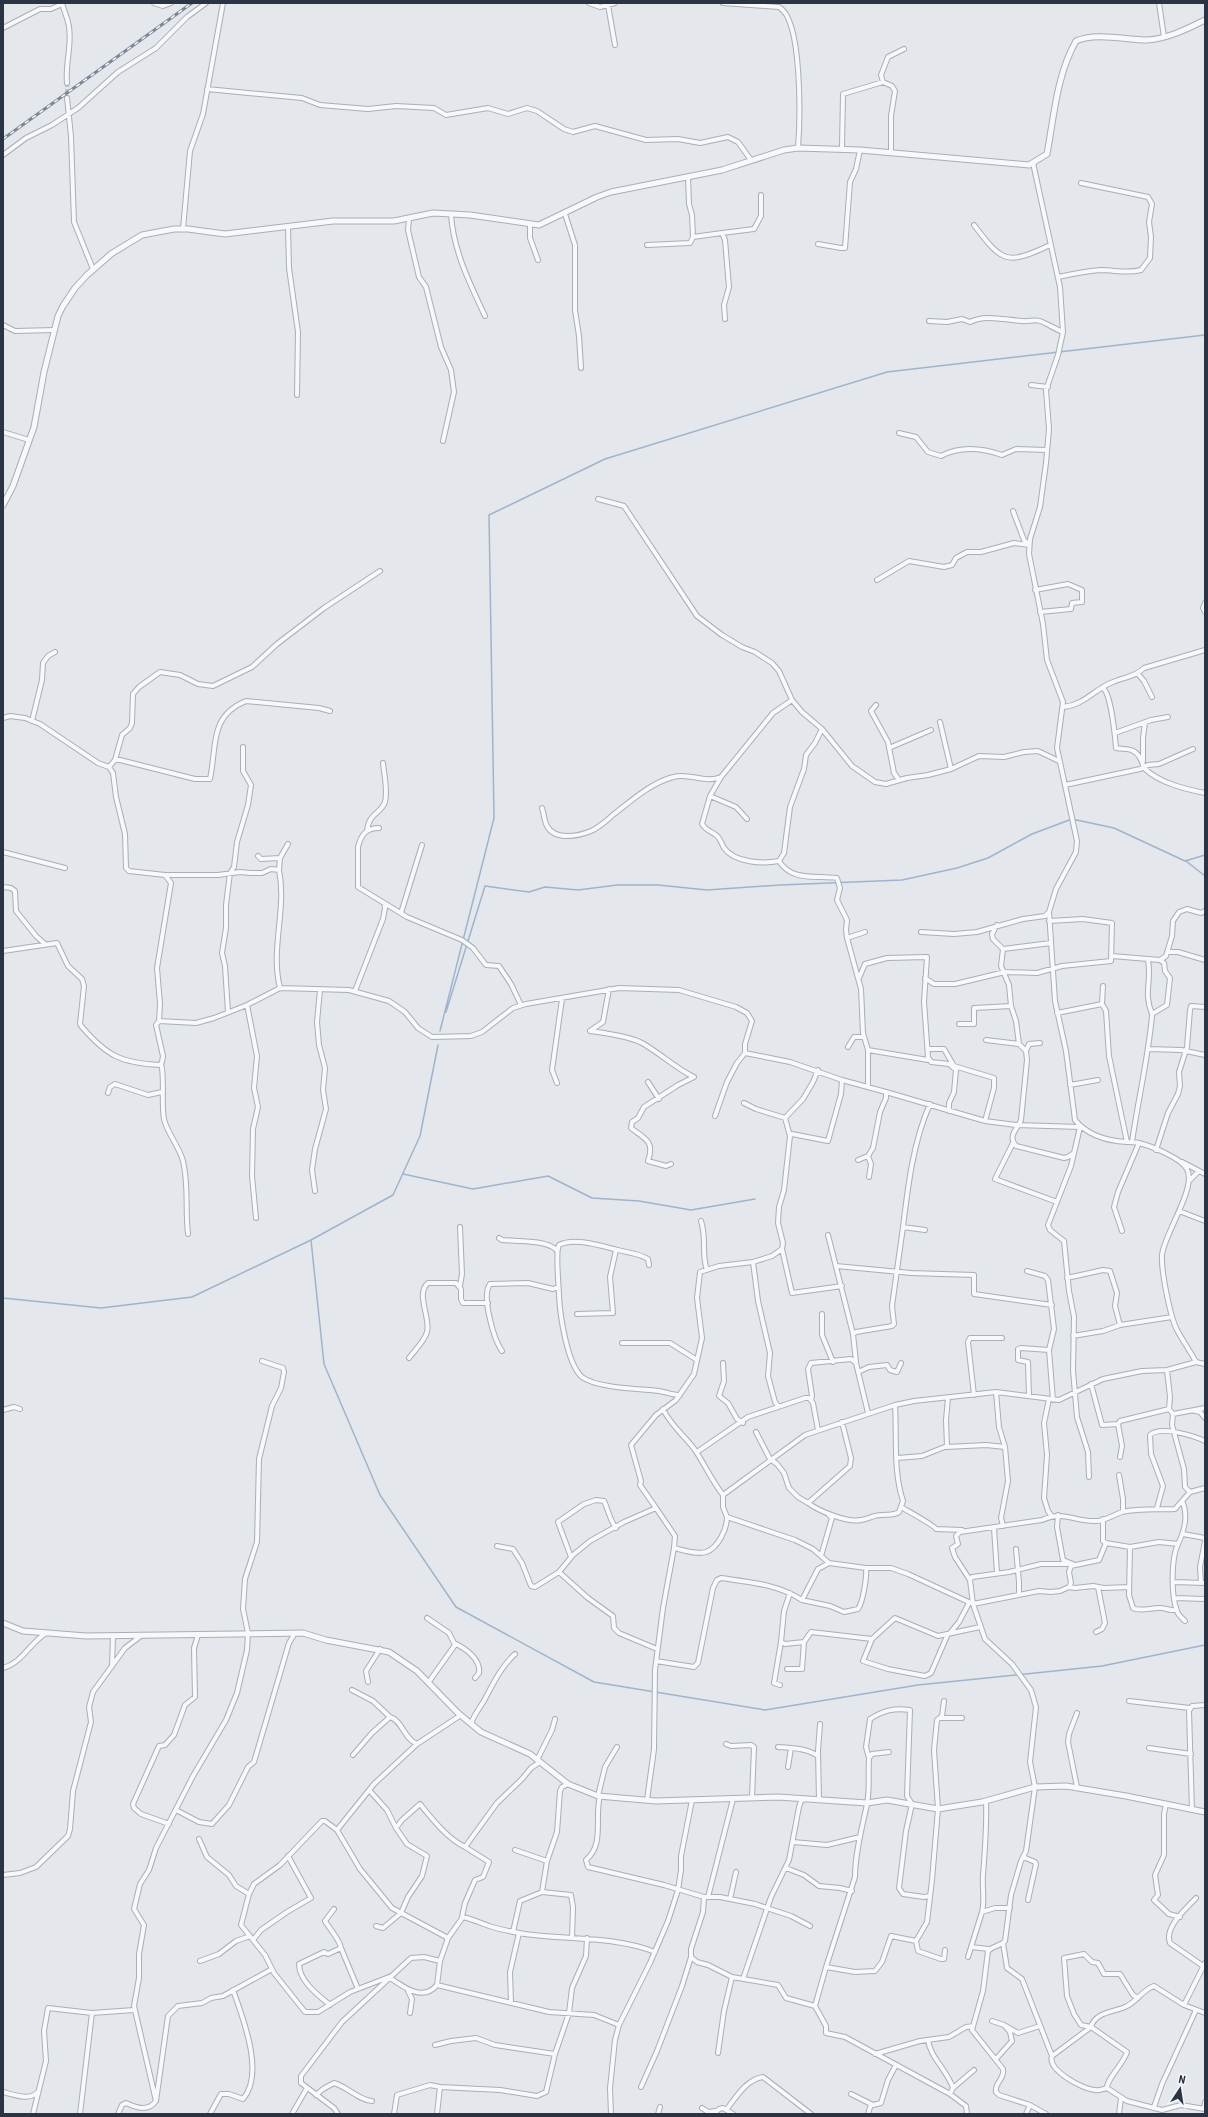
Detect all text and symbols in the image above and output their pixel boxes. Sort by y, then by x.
north arrow [1160,2069,1200,2109]
text: N [1177,2073,1187,2087]

